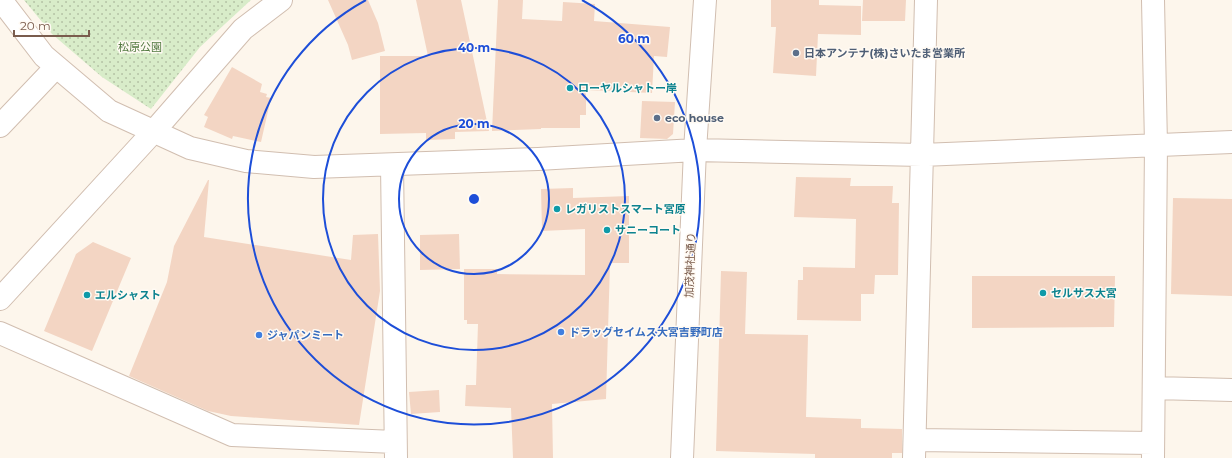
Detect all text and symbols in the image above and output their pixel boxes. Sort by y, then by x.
scale bar [14,12,89,38]
text: 20 m [20,18,51,33]
text: 60 m [618,31,650,46]
park label: 松原公園 [118,40,162,54]
text: 40 m [458,40,490,55]
place label: 日本アンテナ(株)さいたま営業所 [804,46,965,60]
marker: 日本アンテナ(株)さいたま営業所 [791,48,801,58]
place label: ローヤルシャトー岸 [578,81,677,95]
marker: ローヤルシャトー岸 [565,83,575,93]
place label: eco house [665,111,724,125]
marker: eco house [652,113,662,123]
text: 20 m [458,116,490,131]
centre of rings [467,192,481,206]
place label: レガリストスマート宮原 [565,202,686,216]
marker: レガリストスマート宮原 [552,204,562,214]
place label: サニーコート [615,223,681,237]
marker: サニーコート [602,225,612,235]
street label: 加茂神社通り [682,232,698,298]
place label: セルサス大宮 [1051,286,1117,300]
place label: エルシャスト [95,288,161,302]
marker: セルサス大宮 [1038,288,1048,298]
marker: エルシャスト [82,290,92,300]
place label: ドラッグセイムス大宮吉野町店 [569,325,723,339]
marker: ドラッグセイムス大宮吉野町店 [556,327,566,337]
place label: ジャパンミート [267,328,344,342]
marker: ジャパンミート [254,330,264,340]

